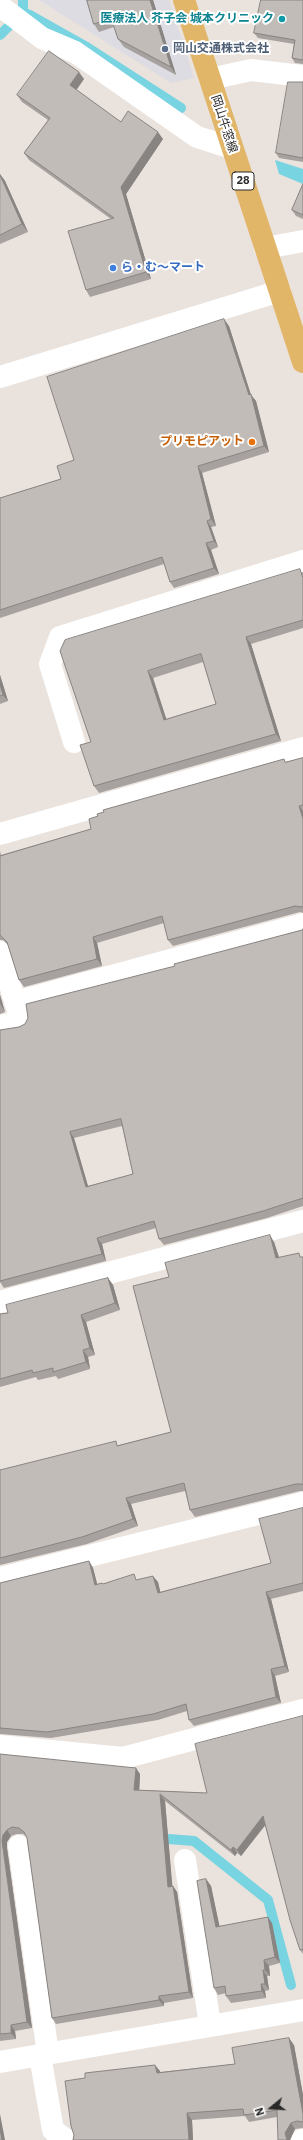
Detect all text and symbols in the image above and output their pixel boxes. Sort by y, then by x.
place label: 医療法人 芥子会 城本クリニック [100,12,274,26]
marker: 医療法人 芥子会 城本クリニック [277,14,287,24]
place label: 岡山交通株式会社 [173,42,269,56]
marker: 岡山交通株式会社 [160,44,170,54]
street label: 岡山牛窓線 [208,93,240,155]
road number: 28 [232,172,254,190]
place label: ら・む〜マート [121,261,205,275]
marker: ら・む〜マート [108,263,118,273]
place label: プリモピアット [160,435,244,449]
marker: プリモピアット [247,437,257,447]
north arrow [251,2088,291,2128]
text: N [252,2106,267,2118]

